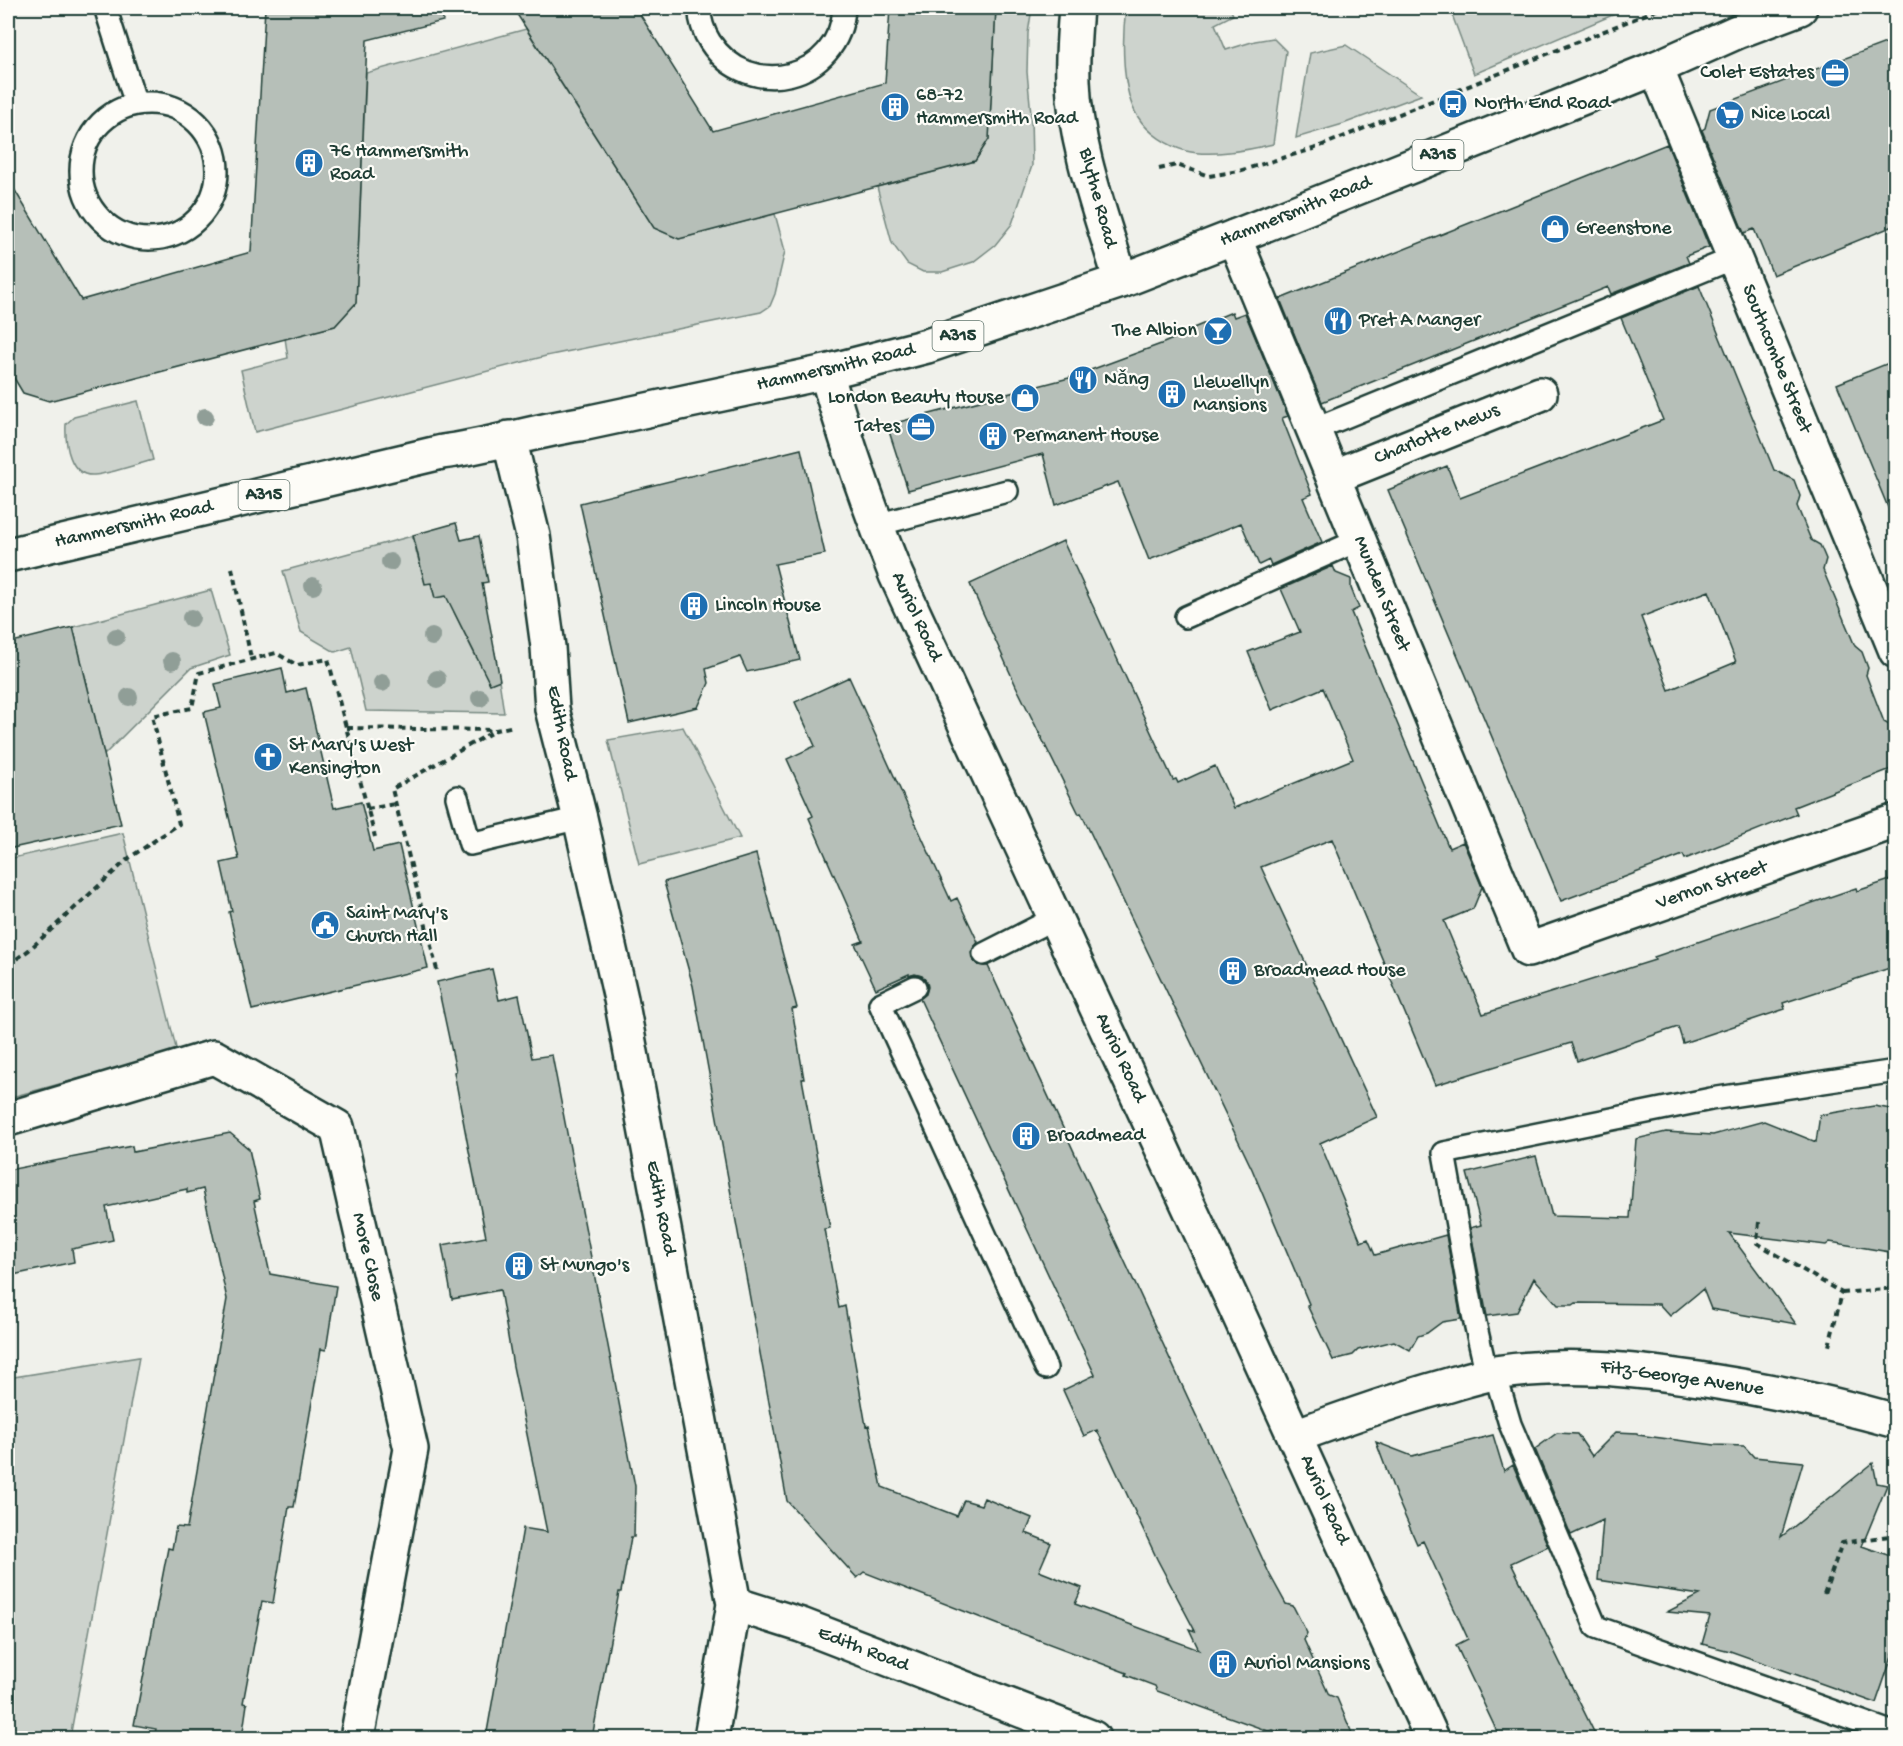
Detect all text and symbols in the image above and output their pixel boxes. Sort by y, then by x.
office icon: Colet Estates [1819,57,1851,89]
place label: Colet Estates [1700,62,1815,85]
place label: 68-72 Hammersmith Road [916,85,1080,131]
bus stop icon: North End Road [1437,88,1469,120]
building icon: 68-72 Hammersmith Road [879,91,911,123]
place label: North End Road [1474,93,1613,116]
supermarket icon: Nice Local [1714,99,1746,131]
place label: Nice Local [1751,104,1830,127]
road number: A315 [1412,140,1464,170]
place label: 76 Hammersmith Road [329,141,469,187]
street label: Blythe Road [1072,145,1122,252]
building icon: 76 Hammersmith Road [293,147,325,179]
street label: Hammersmith Road [1217,170,1377,253]
shop icon: Greenstone [1539,213,1571,245]
place label: Greenstone [1576,218,1672,241]
street label: Southcombe Street [1736,281,1817,438]
restaurant icon: Pret A Manger [1322,305,1354,337]
place label: Pret A Manger [1358,310,1482,333]
bar icon: The Albion [1202,315,1234,347]
place label: The Albion [1112,320,1197,343]
road number: A315 [932,321,984,351]
street label: Hammersmith Road [755,338,920,397]
restaurant icon: Nǎng [1067,364,1099,396]
place label: Nǎng [1104,369,1149,392]
place label: Llewellyn Mansions [1193,372,1270,418]
building icon: Llewellyn Mansions [1156,378,1188,410]
shop icon: London Beauty House [1009,382,1041,414]
place label: London Beauty House [828,387,1005,410]
street label: Charlotte Mews [1371,399,1504,471]
office icon: Tates [905,411,937,443]
place label: Tates [854,416,901,439]
building icon: Permanent House [977,420,1009,452]
place label: Permanent House [1013,425,1160,448]
road number: A315 [238,480,290,510]
street label: Hammersmith Road [53,495,218,554]
street label: Munden Street [1347,533,1415,657]
street label: Auriol Road [885,569,948,667]
building icon: Lincoln House [678,590,710,622]
place label: Lincoln House [715,595,822,618]
street label: Edith Road [541,684,582,784]
place label: St Mary's West Kensington [289,735,415,781]
church icon: St Mary's West Kensington [252,741,284,773]
street label: Vernon Street [1652,856,1772,916]
place label: Saint Mary's Church Hall [346,903,448,949]
public building icon: Saint Mary's Church Hall [309,909,341,941]
building icon: Broadmead House [1217,955,1249,987]
place label: Broadmead House [1253,960,1406,983]
street label: Auriol Road [1089,1010,1152,1108]
building icon: Broadmead [1010,1120,1042,1152]
place label: Broadmead [1046,1125,1147,1148]
street label: Edith Road [640,1159,681,1259]
street label: More Close [346,1211,388,1304]
building icon: St Mungo's [503,1250,535,1282]
place label: St Mungo's [540,1255,630,1278]
street label: Fitz-George Avenue [1598,1356,1766,1402]
street label: Auriol Road [1294,1452,1355,1551]
street label: Edith Road [814,1622,914,1679]
building icon: Auriol Mansions [1207,1648,1239,1680]
place label: Auriol Mansions [1244,1653,1370,1676]

